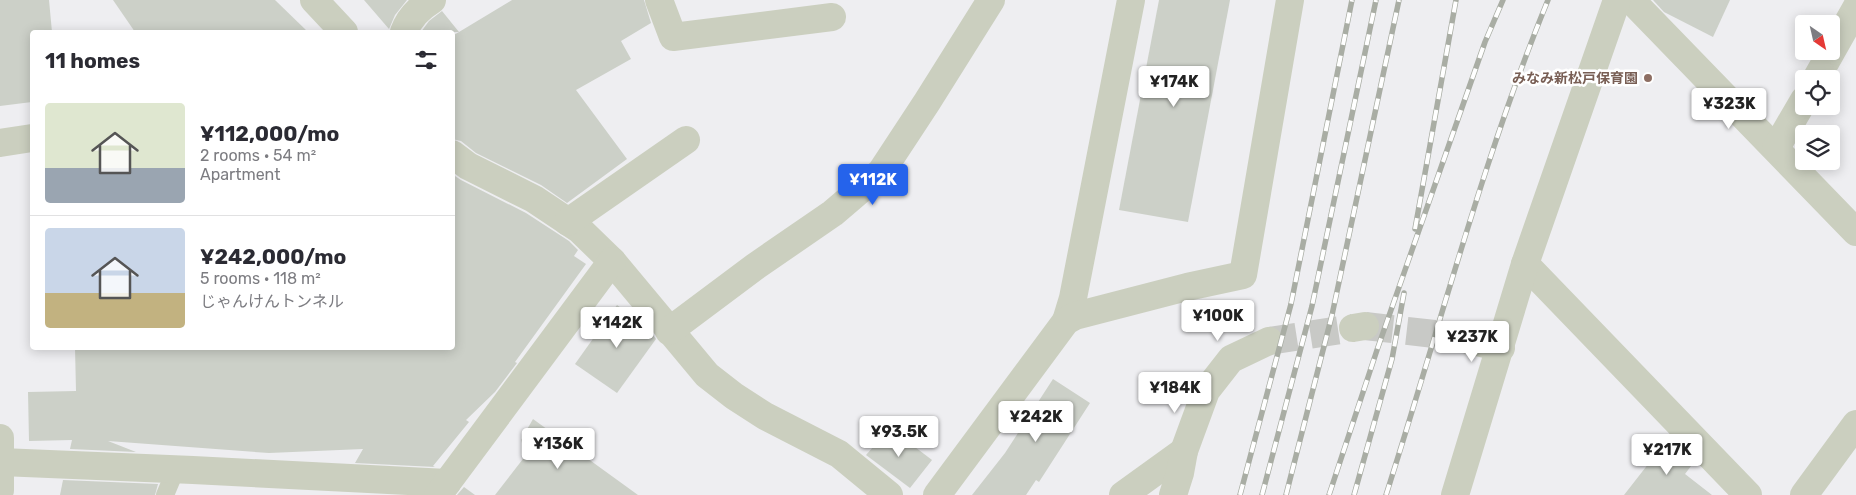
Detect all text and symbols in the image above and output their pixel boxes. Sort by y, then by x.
north arrow [1795,15,1840,60]
map controls [1795,15,1840,170]
icon: filters [412,46,440,74]
text: 11 homes [45,48,140,73]
pin: ¥174K [1139,66,1209,108]
place label: みなみ新松戸保育園 [1512,70,1638,87]
button: locate [1795,70,1840,115]
text: ¥174K [1149,72,1199,91]
marker: みなみ新松戸保育園 [1642,72,1654,84]
pin: ¥323K [1694,88,1764,130]
text: ¥323K [1702,94,1756,113]
text: ¥112,000/mo [200,121,339,146]
icon: home [85,123,145,183]
button: layers [1795,125,1840,170]
text: 2 rooms · 54 m² [200,146,316,165]
pin: ¥112K [838,164,908,206]
text: Apartment [200,165,280,184]
text: ¥112K [849,170,897,189]
text: ¥242,000/mo [200,244,346,269]
icon: home [85,248,145,308]
text: 5 rooms · 118 m² [200,269,321,288]
text: じゃんけんトンネル [200,292,344,311]
pin: ¥100K [1183,300,1253,342]
pin: ¥142K [582,306,652,349]
text: ¥100K [1192,306,1244,325]
text: ¥142K [592,313,642,332]
pin: ¥237K [1437,320,1507,363]
text: ¥237K [1446,327,1498,346]
pin: ¥184K [1140,372,1210,414]
text: ¥184K [1149,378,1201,397]
pin: ¥242K [1001,400,1071,443]
text: ¥242K [1009,407,1063,426]
pin: ¥93.5K [858,416,940,458]
text: ¥93.5K [870,422,928,441]
pin: ¥136K [523,428,593,470]
text: ¥136K [533,434,583,453]
pin: ¥217K [1632,434,1702,476]
text: ¥217K [1642,440,1692,459]

